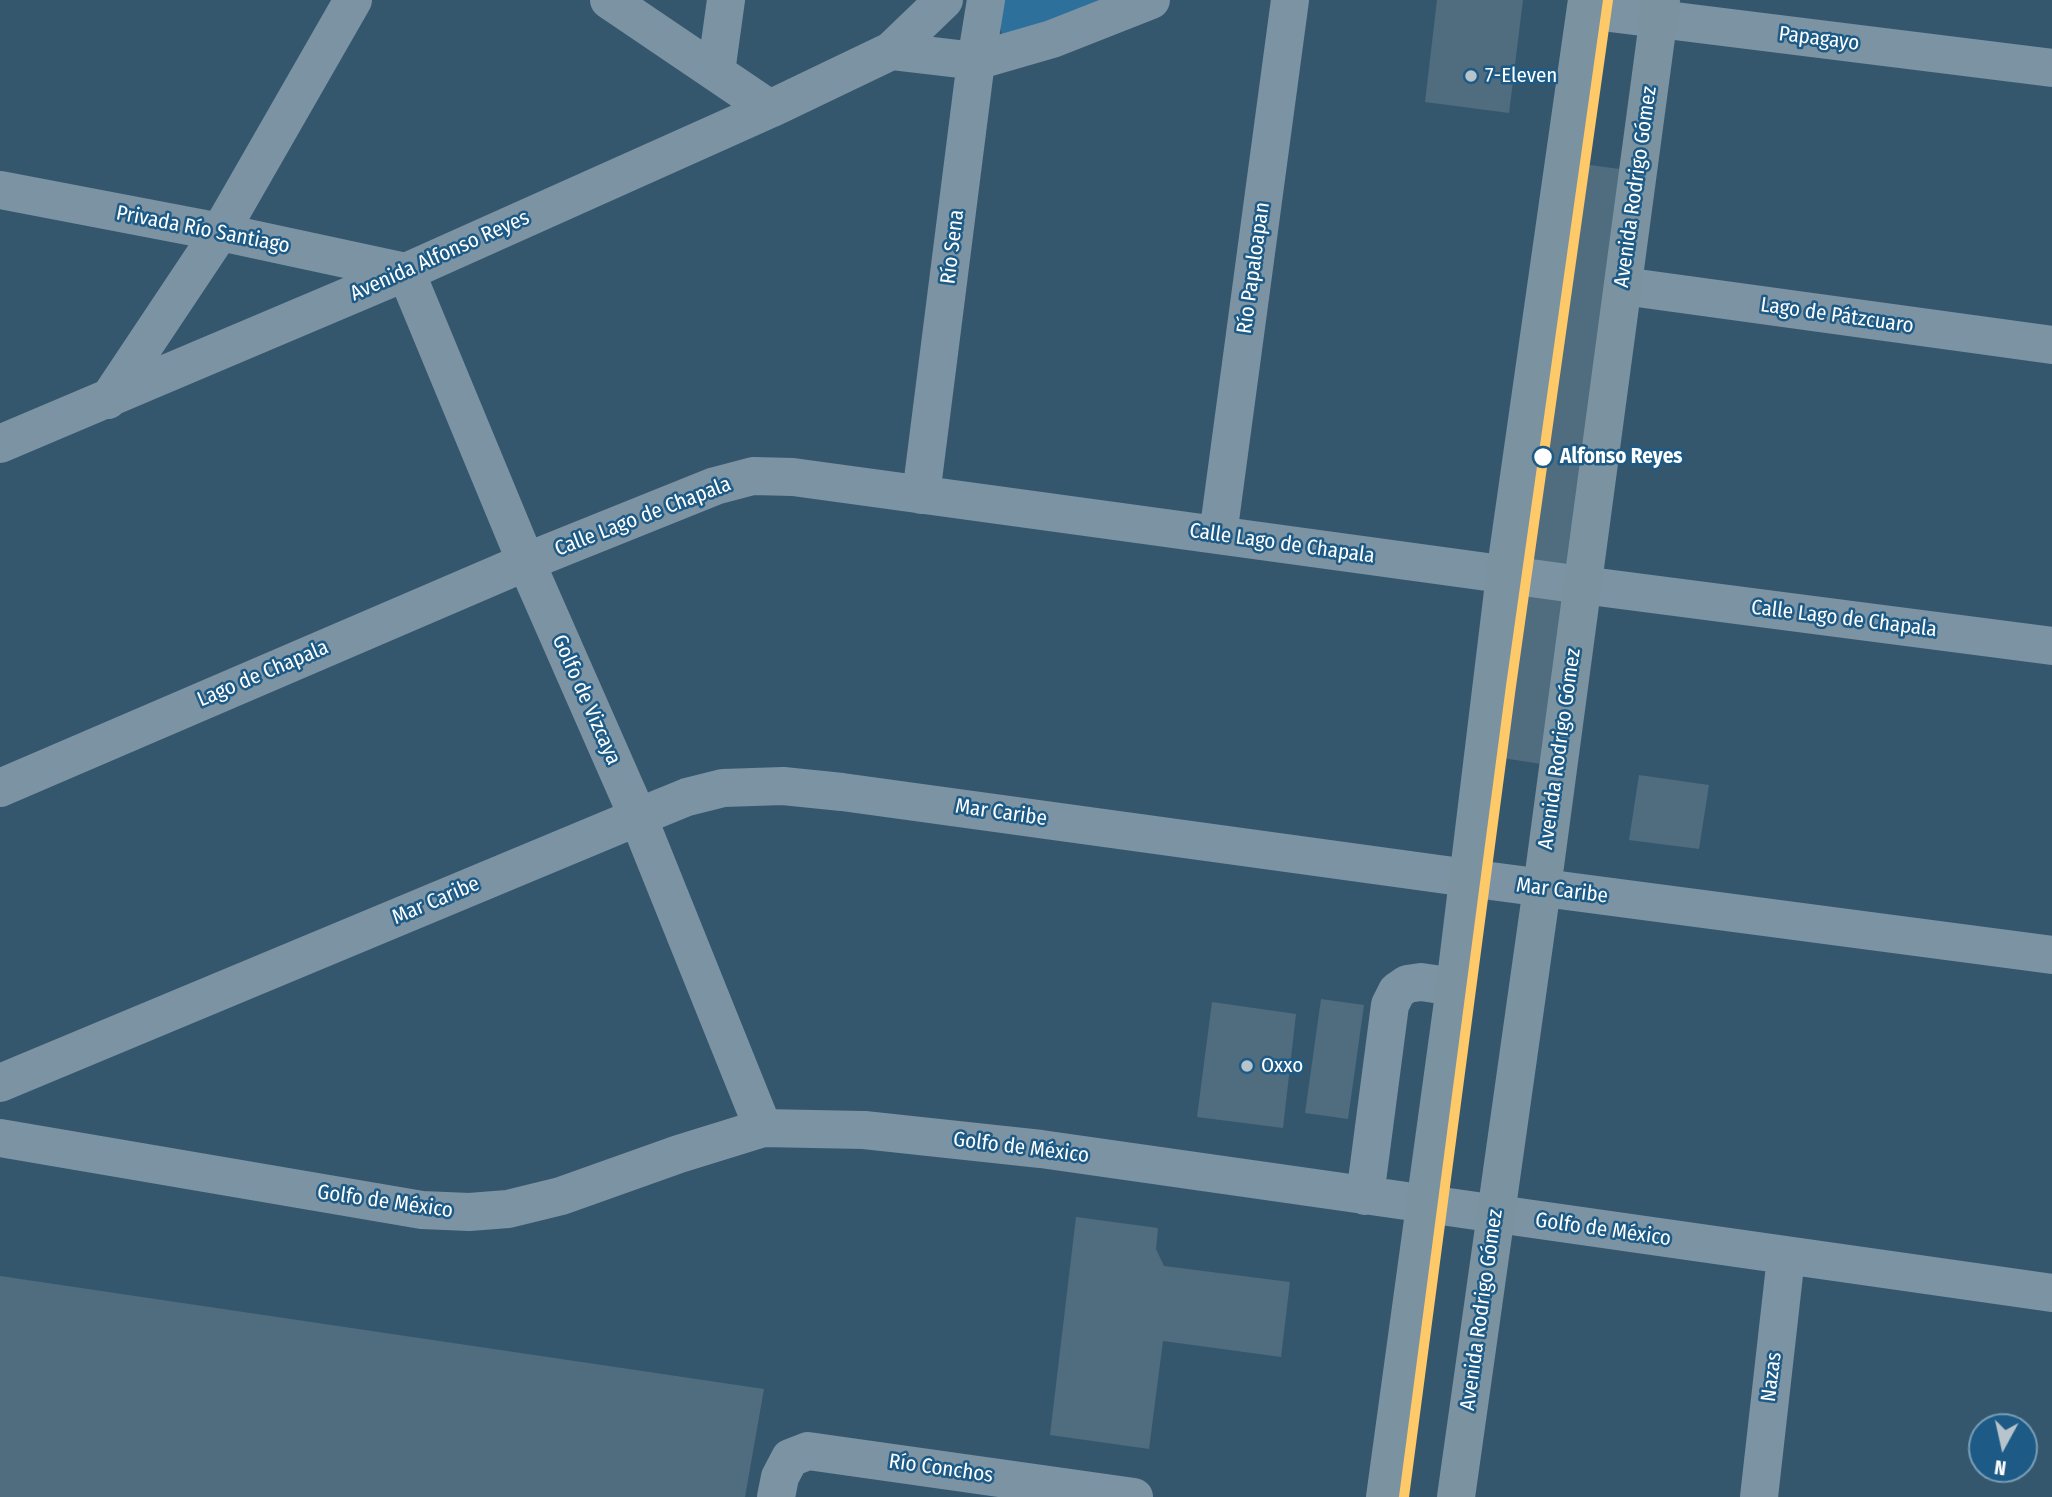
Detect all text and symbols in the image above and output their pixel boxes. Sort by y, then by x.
street label: Papagayo [1777,22,1861,56]
place label: 7-Eleven [1485,63,1557,89]
marker: 7-Eleven [1463,68,1479,84]
street label: Avenida Rodrigo Gómez [1609,85,1663,289]
street label: Río Papaloapan [1232,200,1276,336]
street label: Privada Río Santiago [114,201,292,259]
street label: Avenida Alfonso Reyes [347,205,533,307]
street label: Río Sena [936,208,970,286]
street label: Lago de Pátzcuaro [1759,293,1915,339]
place label: Alfonso Reyes [1560,444,1682,470]
marker: Alfonso Reyes [1532,446,1554,468]
street label: Calle Lago de Chapala [551,472,735,562]
street label: Calle Lago de Chapala [1188,519,1376,569]
street label: Calle Lago de Chapala [1750,595,1938,643]
street label: Golfo de Vizcaya [546,631,626,769]
street label: Lago de Chapala [194,635,332,713]
street label: Avenida Rodrigo Gómez [1533,647,1587,851]
street label: Mar Caribe [953,794,1049,832]
street label: Mar Caribe [389,871,483,931]
street label: Mar Caribe [1515,873,1609,909]
place label: Oxxo [1261,1053,1303,1079]
marker: Oxxo [1239,1058,1255,1074]
street label: Golfo de México [952,1127,1090,1169]
street label: Golfo de México [316,1180,454,1224]
street label: Avenida Rodrigo Gómez [1455,1208,1509,1412]
street label: Golfo de México [1534,1208,1672,1252]
street label: Nazas [1756,1351,1788,1403]
north arrow [1968,1413,2038,1483]
street label: Río Conchos [887,1449,995,1489]
text: N [1993,1455,2008,1479]

